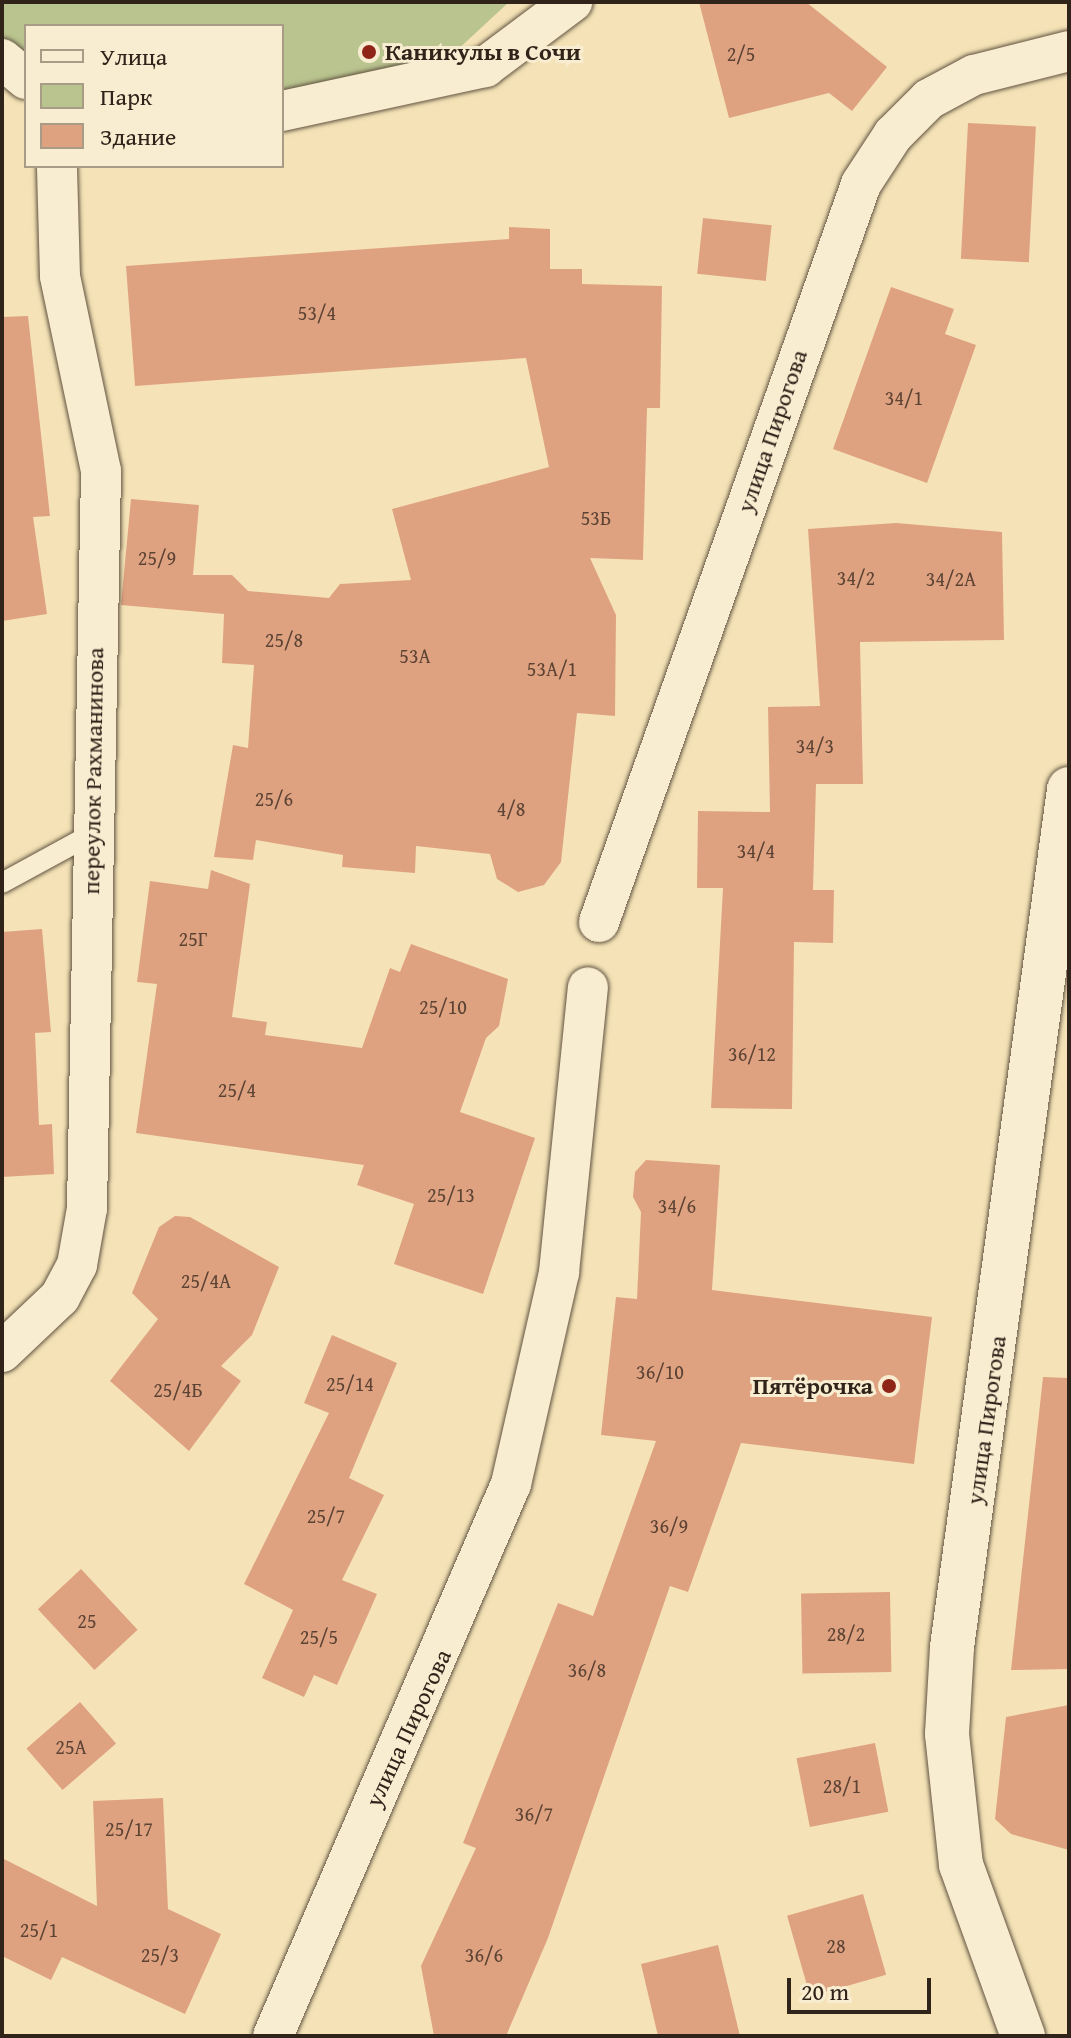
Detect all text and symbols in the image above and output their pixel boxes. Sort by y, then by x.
legend [24,24,284,168]
place label: Каникулы в Сочи [385,38,581,66]
text: Улица [100,39,167,74]
house number: 2/5 [727,41,755,65]
marker: Каникулы в Сочи [360,43,378,61]
text: Парк [100,79,152,114]
text: Здание [100,119,176,154]
house number: 53/4 [298,300,336,324]
street label: улица Пирогова [731,346,813,516]
house number: 34/1 [885,385,923,409]
house number: 53Б [581,505,611,529]
house number: 25/9 [138,545,176,569]
house number: 34/2 [837,565,875,589]
house number: 34/2А [926,566,976,590]
house number: 25/8 [265,627,303,651]
house number: 53А [399,643,431,667]
street label: переулок Рахманинова [76,647,110,895]
house number: 53А/1 [527,656,577,680]
house number: 34/3 [796,733,834,757]
house number: 25/6 [255,786,293,810]
house number: 4/8 [497,796,525,820]
house number: 34/4 [737,838,775,862]
house number: 25Г [179,926,207,950]
house number: 25/10 [419,994,467,1018]
house number: 36/12 [728,1041,776,1065]
house number: 25/4 [218,1077,256,1101]
house number: 25/13 [427,1182,475,1206]
house number: 34/6 [658,1193,696,1217]
house number: 25/4А [181,1268,231,1292]
street label: улица Пирогова [960,1334,1012,1506]
house number: 36/10 [636,1359,684,1383]
house number: 25/14 [326,1371,374,1395]
place label: Пятёрочка [753,1372,873,1400]
house number: 25/4Б [153,1377,203,1401]
marker: Пятёрочка [880,1377,898,1395]
house number: 25/7 [307,1503,345,1527]
house number: 36/9 [650,1513,688,1537]
house number: 25 [77,1608,97,1632]
house number: 28/2 [827,1621,865,1645]
house number: 25/5 [300,1624,338,1648]
street label: улица Пирогова [359,1645,457,1811]
house number: 36/8 [568,1657,606,1681]
house number: 25А [55,1734,87,1758]
house number: 28/1 [823,1773,861,1797]
house number: 36/7 [515,1801,553,1825]
house number: 25/17 [105,1816,153,1840]
house number: 25/1 [20,1917,58,1941]
house number: 28 [826,1933,846,1957]
house number: 25/3 [141,1942,179,1966]
house number: 36/6 [465,1942,503,1966]
scale bar [791,1962,935,2012]
text: 20 m [801,1974,849,2009]

